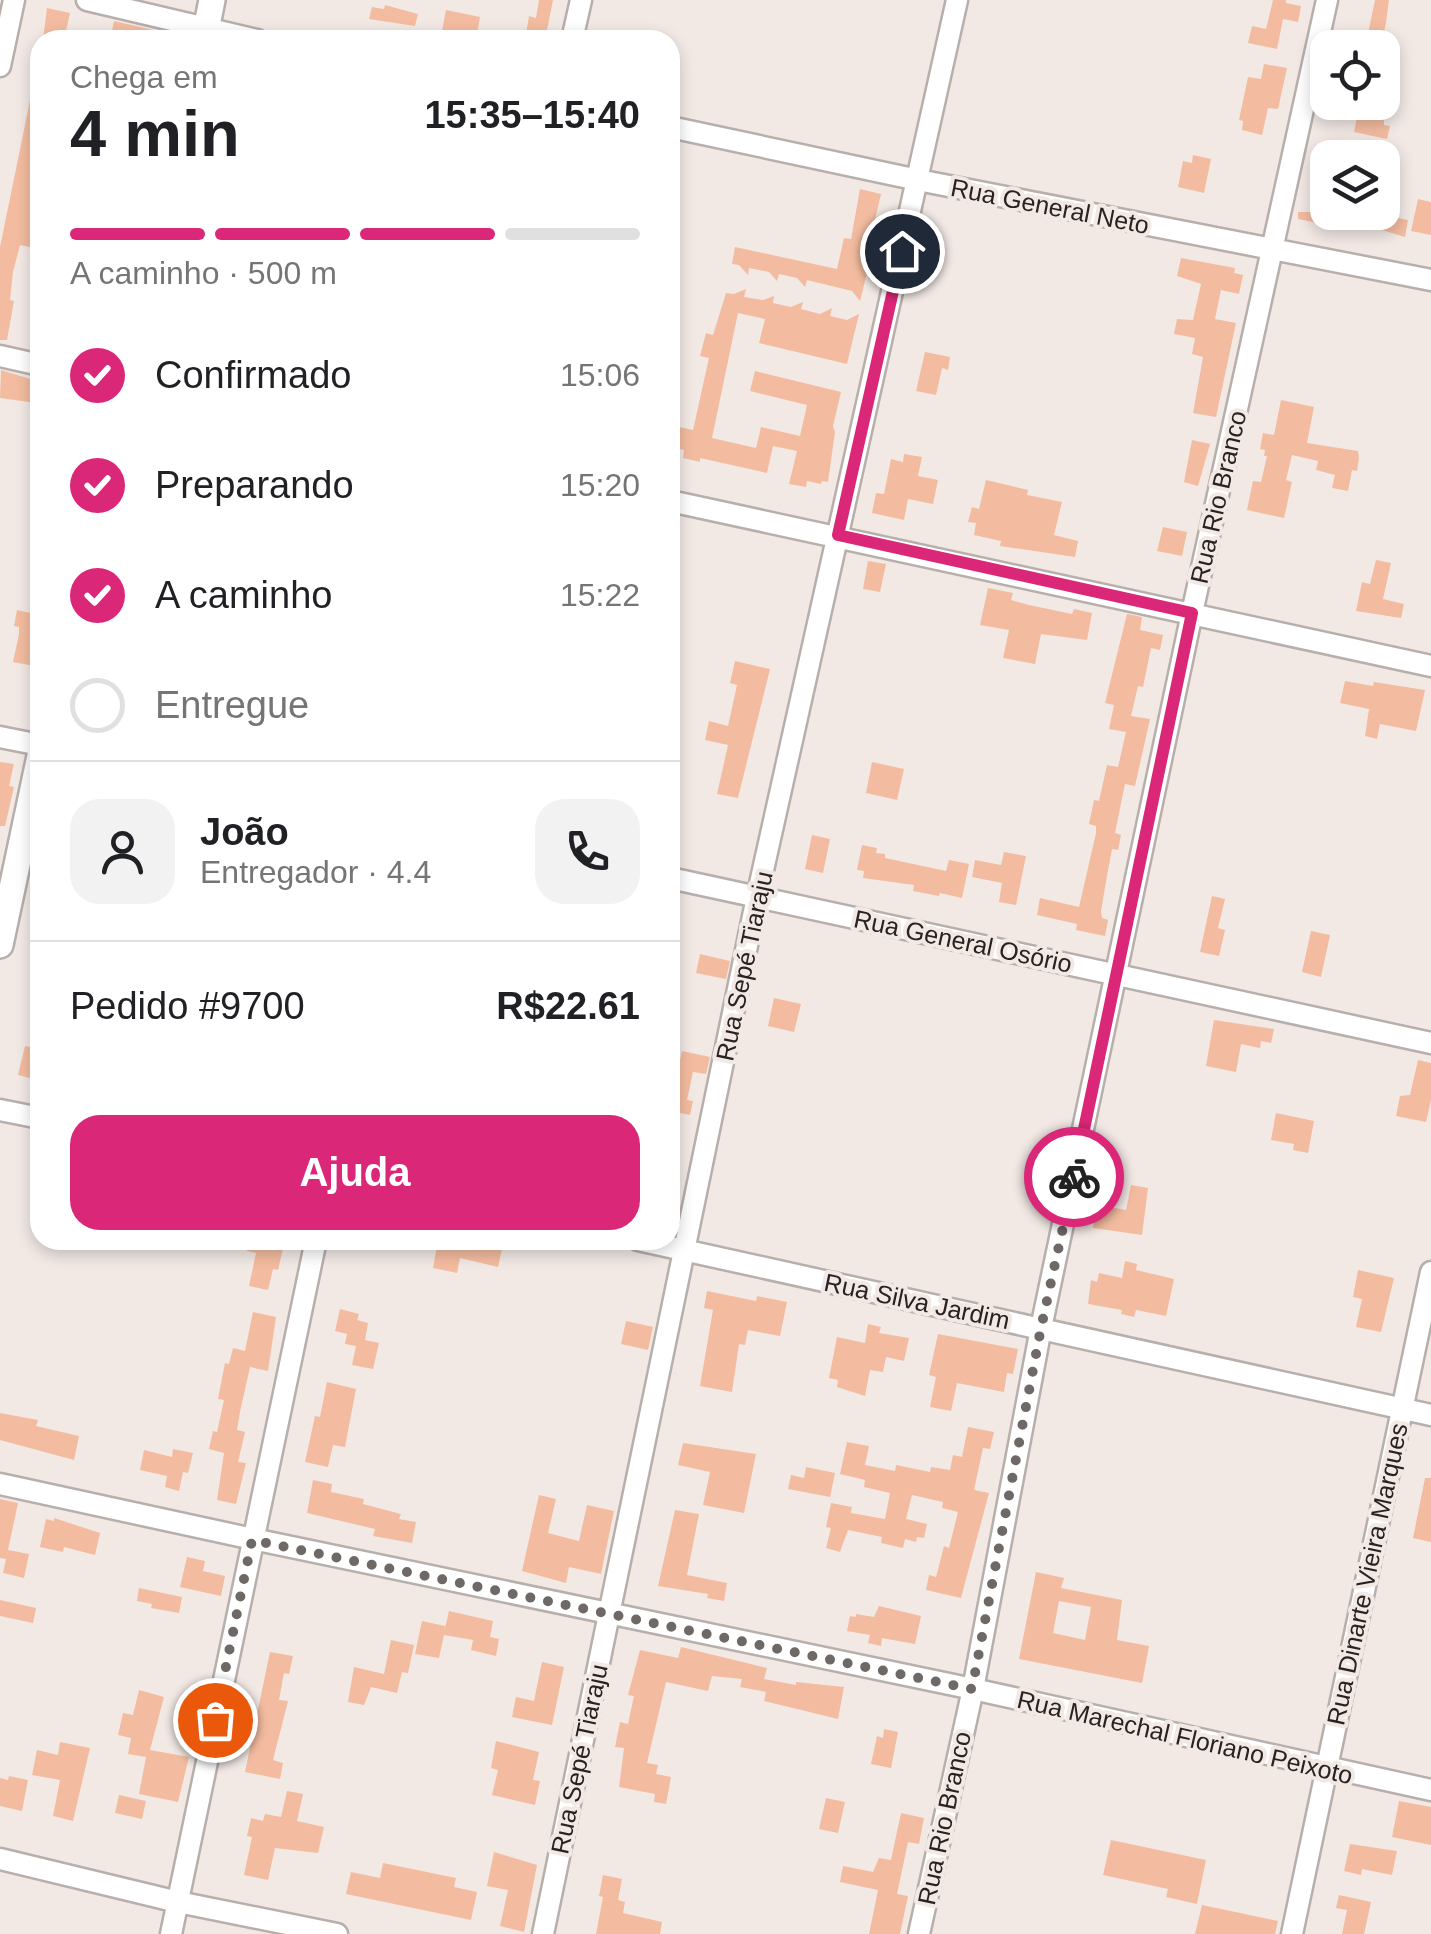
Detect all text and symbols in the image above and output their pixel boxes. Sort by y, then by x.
map controls [1310,30,1400,230]
button: locate [1310,30,1400,120]
text: Chega em [70,59,218,95]
text: 15:35–15:40 [424,94,640,136]
text: 4 min [70,97,240,170]
button: layers [1310,140,1400,230]
street label: Rua General Neto [948,173,1152,239]
pin [860,209,945,294]
icon: home [875,224,930,279]
text: A caminho · 500 m [70,255,337,291]
icon: check [70,348,125,403]
text: Confirmado [155,354,351,396]
text: 15:06 [560,357,640,393]
street label: Rua Rio Branco [1185,408,1251,586]
icon: check [70,458,125,513]
text: Preparando [155,464,354,506]
text: 15:20 [560,467,640,503]
icon: check [70,568,125,623]
text: A caminho [155,574,332,616]
text: 15:22 [560,577,640,613]
text: Entregue [155,684,309,726]
button: person [70,799,175,904]
button: phone [535,799,640,904]
text: João [200,811,289,853]
text: Entregador · 4.4 [200,854,431,890]
street label: Rua Sepé Tiaraju [710,869,778,1063]
street label: Rua General Osório [851,904,1075,978]
text: Pedido #9700 [70,985,305,1027]
text: R$22.61 [496,985,640,1027]
button: Ajuda [70,1115,640,1230]
courier [1024,1127,1124,1227]
icon: bike [1047,1150,1102,1205]
street label: Rua Silva Jardim [822,1268,1012,1334]
street label: Rua Dinarte Vieira Marques [1321,1420,1413,1728]
street label: Rua Sepé Tiaraju [545,1662,613,1856]
pin [173,1678,258,1763]
street label: Rua Marechal Floriano Peixoto [1015,1685,1355,1789]
icon: bag [188,1693,243,1748]
street label: Rua Rio Branco [912,1729,976,1907]

